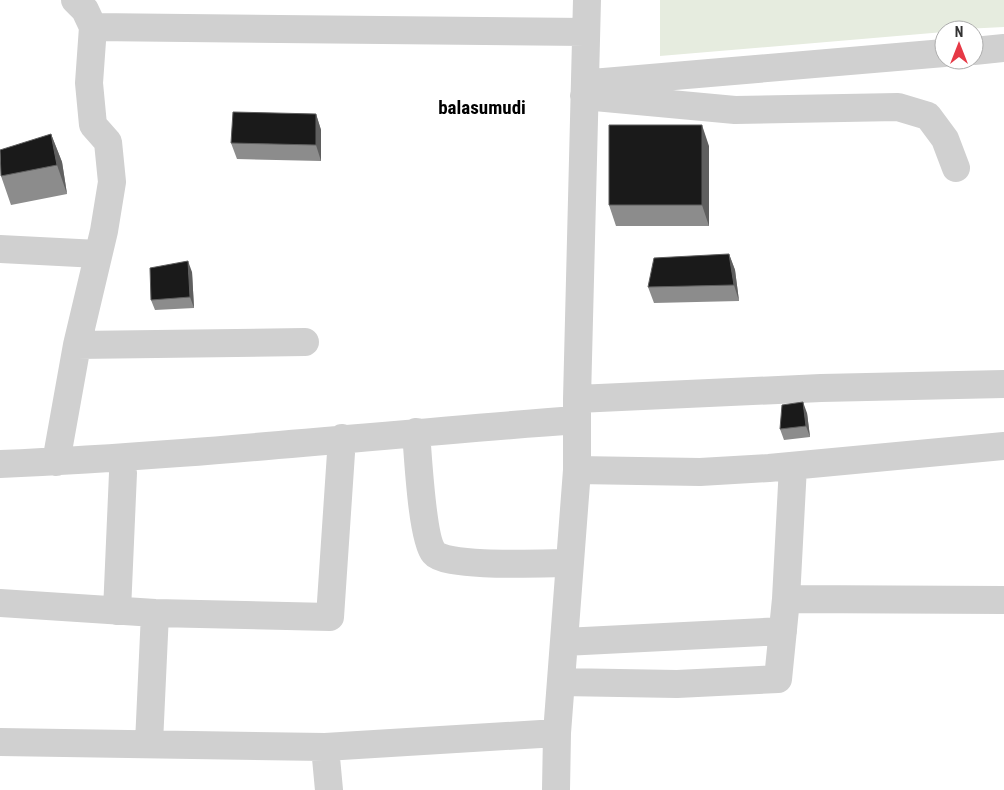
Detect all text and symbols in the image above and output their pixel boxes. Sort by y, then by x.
north arrow [934,20,984,70]
text: N [955,24,963,40]
district label: balasumudi [438,96,526,119]

